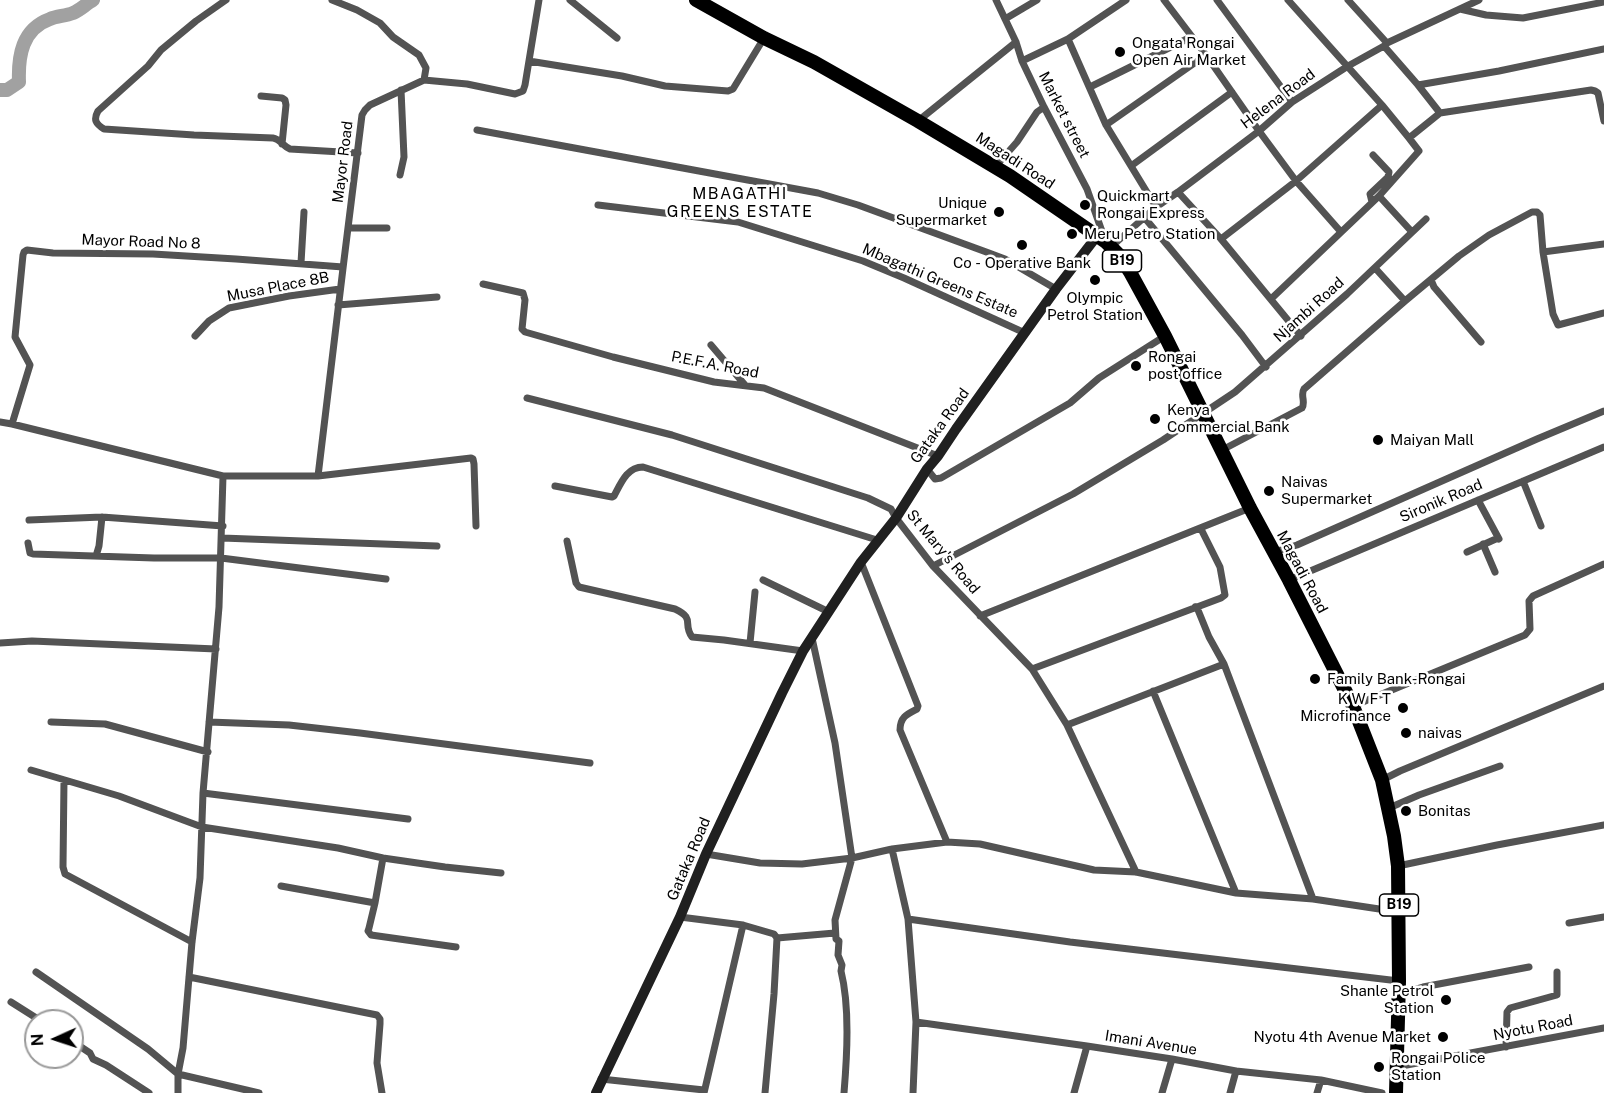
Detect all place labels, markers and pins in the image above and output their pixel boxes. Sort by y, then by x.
place label: Ongata Rongai Open Air Market [1132,34,1246,69]
marker: Ongata Rongai Open Air Market [1113,45,1127,59]
place label: Quickmart Rongai Express [1097,187,1205,222]
place label: Unique Supermarket [896,194,987,229]
marker: Quickmart Rongai Express [1078,198,1092,212]
marker: Unique Supermarket [992,205,1006,219]
place label: Meru Petro Station [1084,225,1215,243]
marker: Meru Petro Station [1065,227,1079,241]
marker: Co - Operative Bank [1015,238,1029,252]
place label: Co - Operative Bank [953,254,1091,272]
marker: Olympic Petrol Station [1088,273,1102,287]
place label: Olympic Petrol Station [1047,289,1143,324]
place label: Rongai post office [1148,348,1222,383]
marker: Rongai post office [1129,359,1143,373]
place label: Kenya Commercial Bank [1167,401,1290,436]
marker: Kenya Commercial Bank [1148,412,1162,426]
place label: Maiyan Mall [1390,431,1474,449]
marker: Maiyan Mall [1371,433,1385,447]
place label: Naivas Supermarket [1281,473,1372,508]
marker: Naivas Supermarket [1262,484,1276,498]
place label: Family Bank-Rongai [1327,670,1466,688]
marker: Family Bank-Rongai [1308,672,1322,686]
place label: K W F T Microfinance [1300,690,1391,725]
marker: K W F T Microfinance [1396,701,1410,715]
place label: naivas [1418,724,1462,742]
marker: naivas [1399,726,1413,740]
place label: Bonitas [1418,802,1471,820]
marker: Bonitas [1399,804,1413,818]
place label: Shanle Petrol Station [1340,982,1434,1017]
marker: Shanle Petrol Station [1439,993,1453,1007]
place label: Nyotu 4th Avenue Market [1253,1028,1431,1046]
marker: Nyotu 4th Avenue Market [1436,1030,1450,1044]
place label: Rongai Police Station [1391,1049,1485,1084]
marker: Rongai Police Station [1372,1060,1386,1074]

